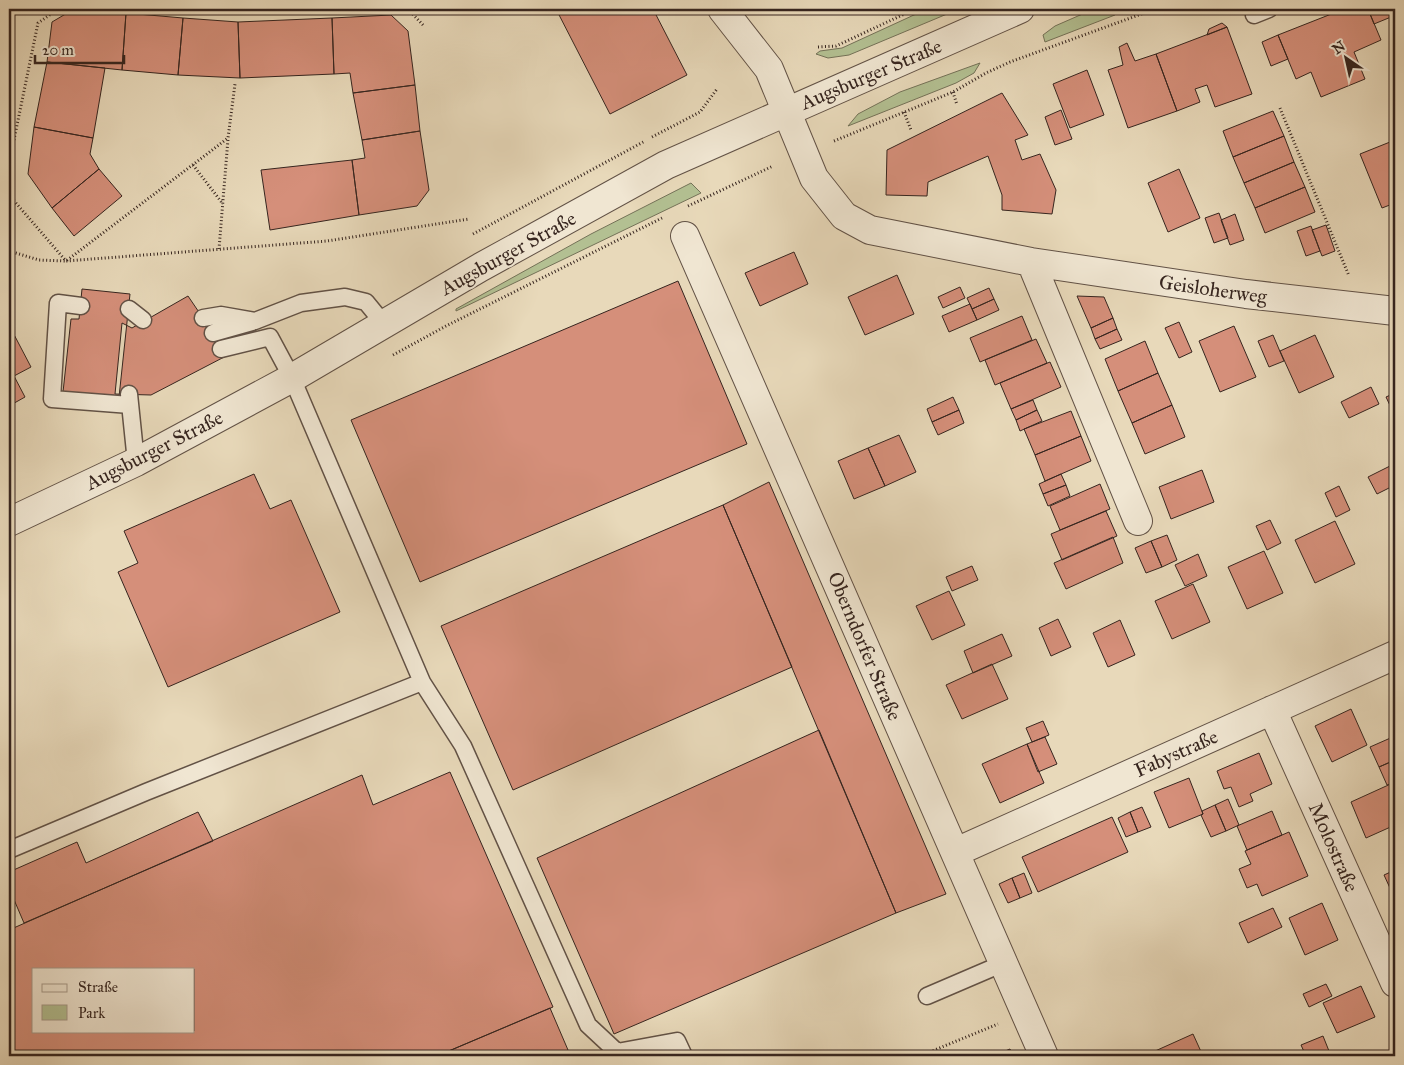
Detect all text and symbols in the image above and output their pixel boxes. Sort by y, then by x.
scale bar [35,32,124,64]
north arrow [1322,32,1372,82]
street label: Augsburger Straße [796,33,946,116]
text: N [1329,37,1349,58]
text: 20 m [42,41,74,59]
street label: Augsburger Straße [435,206,580,301]
street label: Geisloherweg [1157,270,1269,310]
street label: Augsburger Straße [80,405,227,496]
street label: Oberndorfer Straße [823,568,907,724]
street label: Fabystraße [1131,724,1221,782]
street label: Molostraße [1304,799,1364,895]
legend [32,968,195,1032]
text: Straße [78,978,118,996]
text: Park [78,1004,105,1022]

